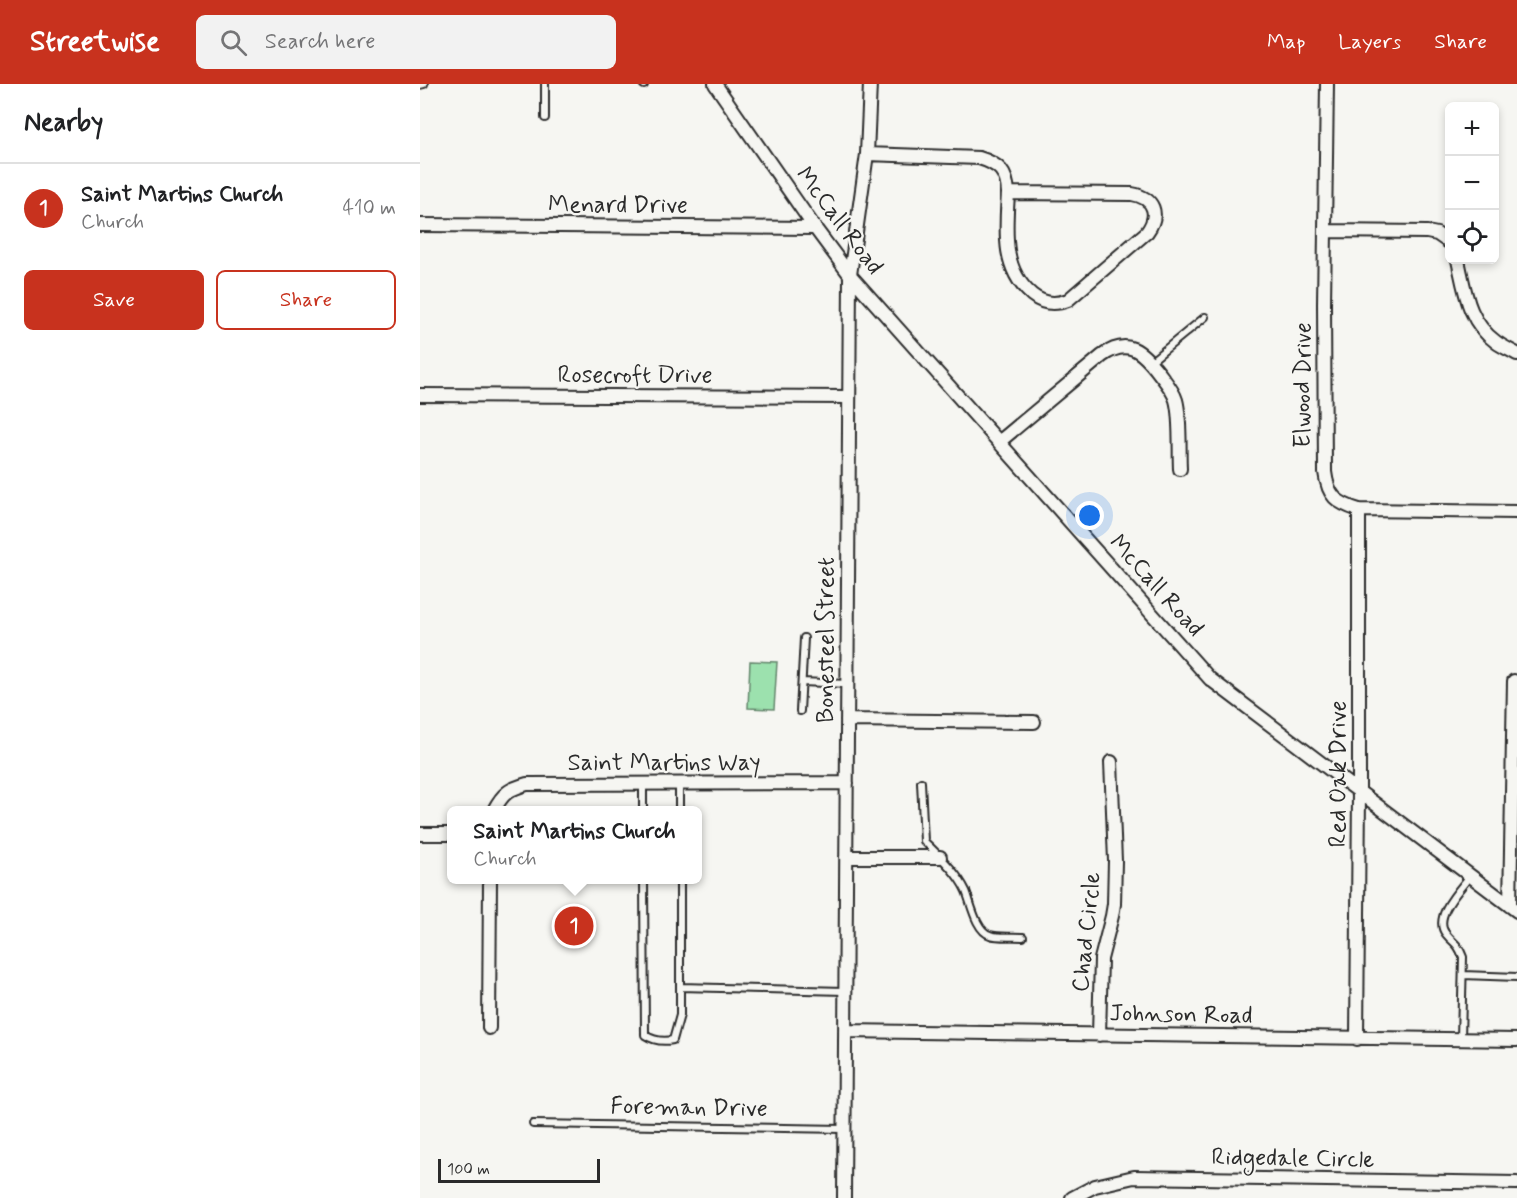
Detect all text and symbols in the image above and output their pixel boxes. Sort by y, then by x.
search box [196,15,616,69]
text: Streetwise [30,24,160,61]
icon: search [217,26,250,59]
text: Search here [265,28,375,56]
text: Map [1267,28,1305,56]
text: Layers [1338,28,1401,56]
text: Share [1434,28,1487,56]
map controls [1445,102,1499,264]
button: + [1445,102,1499,156]
text: Nearby [24,106,103,140]
button: − [1445,156,1499,210]
street label: McCall Road [788,161,890,281]
text: Saint Martins Church [81,181,283,209]
street label: Menard Drive [548,190,688,221]
text: 1 [39,195,48,222]
text: 410 m [342,195,396,222]
text: Church [81,209,144,236]
button: locate [1445,210,1499,264]
button: Save [24,270,204,330]
button: Share [216,270,396,330]
street label: Elwood Drive [1288,322,1319,448]
street label: Rosecroft Drive [558,360,712,391]
your location [1075,501,1104,530]
street label: McCall Road [1102,528,1210,644]
street label: Bonesteel Street [811,557,842,723]
street label: Red Oak Drive [1323,700,1354,848]
street label: Saint Martins Way [567,748,761,779]
popup [447,806,702,884]
text: Saint Martins Church [473,818,676,846]
text: Church [473,846,537,873]
street label: Chad Circle [1065,870,1109,994]
pin: 1 [554,904,594,948]
street label: Johnson Road [1109,998,1253,1032]
street label: Foreman Drive [610,1091,768,1125]
street label: Ridgedale Circle [1211,1142,1375,1178]
scale bar [438,1156,600,1184]
text: 100 m [447,1159,490,1180]

